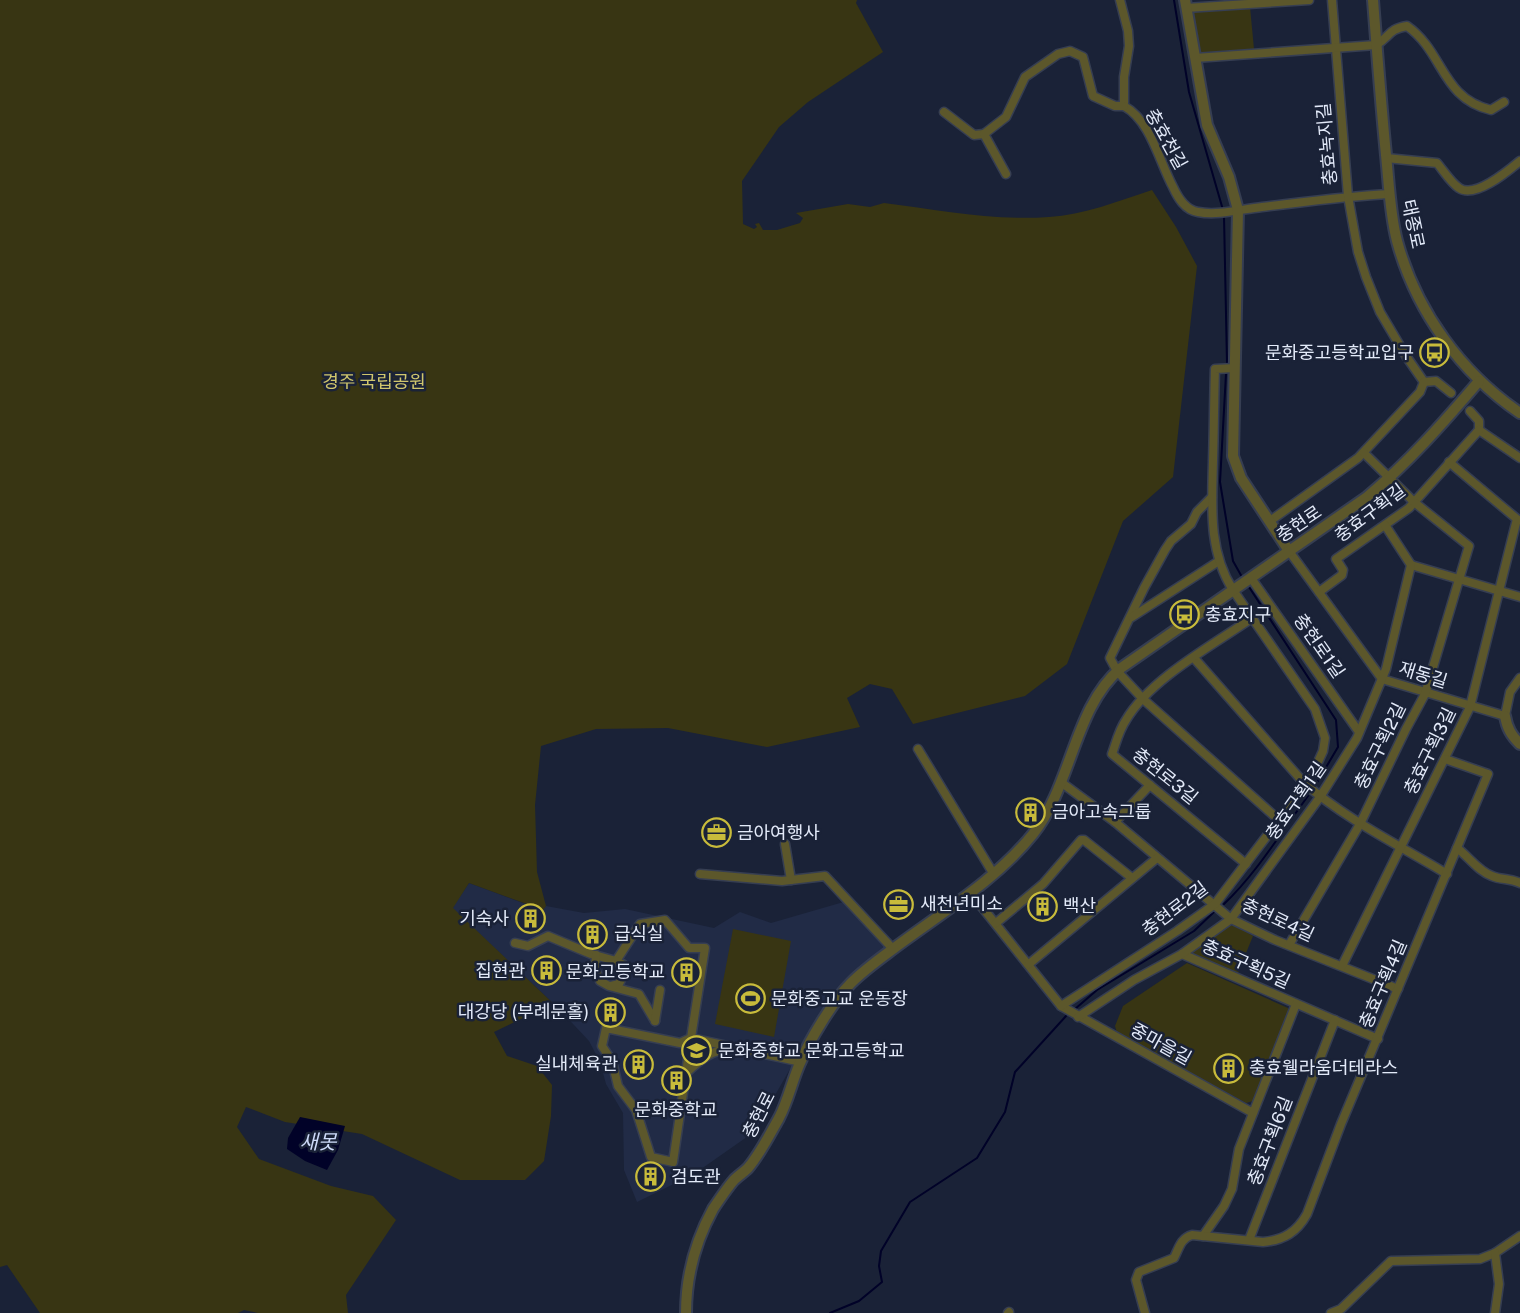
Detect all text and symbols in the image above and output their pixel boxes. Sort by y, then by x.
street label: 충효녹지길 [1312,102,1341,186]
street label: 충효천길 [1141,105,1192,173]
street label: 태종로 [1398,197,1429,250]
bus stop icon: 문화중고등학교입구 [1419,337,1451,369]
place label: 문화중고등학교입구 [1265,342,1414,363]
park label: 경주 국립공원 [322,371,426,392]
street label: 충효구획길 [1330,479,1409,546]
street label: 충현로 [1272,501,1325,546]
bus stop icon: 충효지구 [1168,599,1200,631]
place label: 충효지구 [1205,604,1271,625]
street label: 충현로1길 [1290,610,1349,682]
street label: 재동길 [1396,657,1450,692]
street label: 충효구획2길 [1350,699,1409,792]
street label: 충효구획3길 [1399,704,1460,798]
street label: 충현로3길 [1129,743,1202,808]
street label: 충효구획1길 [1261,758,1330,844]
building icon: 금아고속그룹 [1015,796,1047,828]
place label: 금아고속그룹 [1052,801,1151,822]
office icon: 금아여행사 [700,817,732,849]
place label: 금아여행사 [737,822,820,843]
street label: 충현로2길 [1138,877,1212,940]
office icon: 새천년미소 [883,888,915,920]
building icon: 백산 [1026,890,1058,922]
place label: 새천년미소 [920,893,1003,914]
street label: 충현로4길 [1239,894,1318,945]
place label: 백산 [1063,895,1096,916]
building icon: 기숙사 [514,903,546,935]
place label: 기숙사 [459,908,509,929]
building icon: 급식실 [577,918,609,950]
place label: 급식실 [614,923,664,944]
street label: 충효구획5길 [1199,935,1294,992]
street label: 충효구획4길 [1354,936,1411,1031]
building icon: 집현관 [530,955,562,987]
building icon: 문화고등학교 [670,956,702,988]
place label: 집현관 [475,960,525,981]
place label: 문화고등학교 [566,961,665,982]
sports icon: 문화중고교 운동장 [734,983,766,1015]
place label: 문화중고교 운동장 [771,988,908,1009]
building icon: 대강당 (부례문홀) [594,996,626,1028]
place label: 대강당 (부례문홀) [458,1001,589,1022]
street label: 중마을길 [1127,1018,1195,1069]
school or university icon: 문화중학교 문화고등학교 [681,1035,713,1067]
place label: 문화중학교 문화고등학교 [718,1040,905,1061]
building icon: 실내체육관 [623,1048,655,1080]
building icon: 충효웰라움더테라스 [1212,1052,1244,1084]
place label: 실내체육관 [535,1053,618,1074]
place label: 충효웰라움더테라스 [1249,1057,1398,1078]
building icon: 문화중학교 [660,1065,692,1097]
street label: 충현로 [738,1088,779,1142]
street label: 충효구획6길 [1243,1093,1296,1188]
place label: 문화중학교 [635,1099,717,1120]
water label: 새못 [300,1130,338,1154]
building icon: 검도관 [634,1161,666,1193]
place label: 검도관 [671,1166,721,1187]

